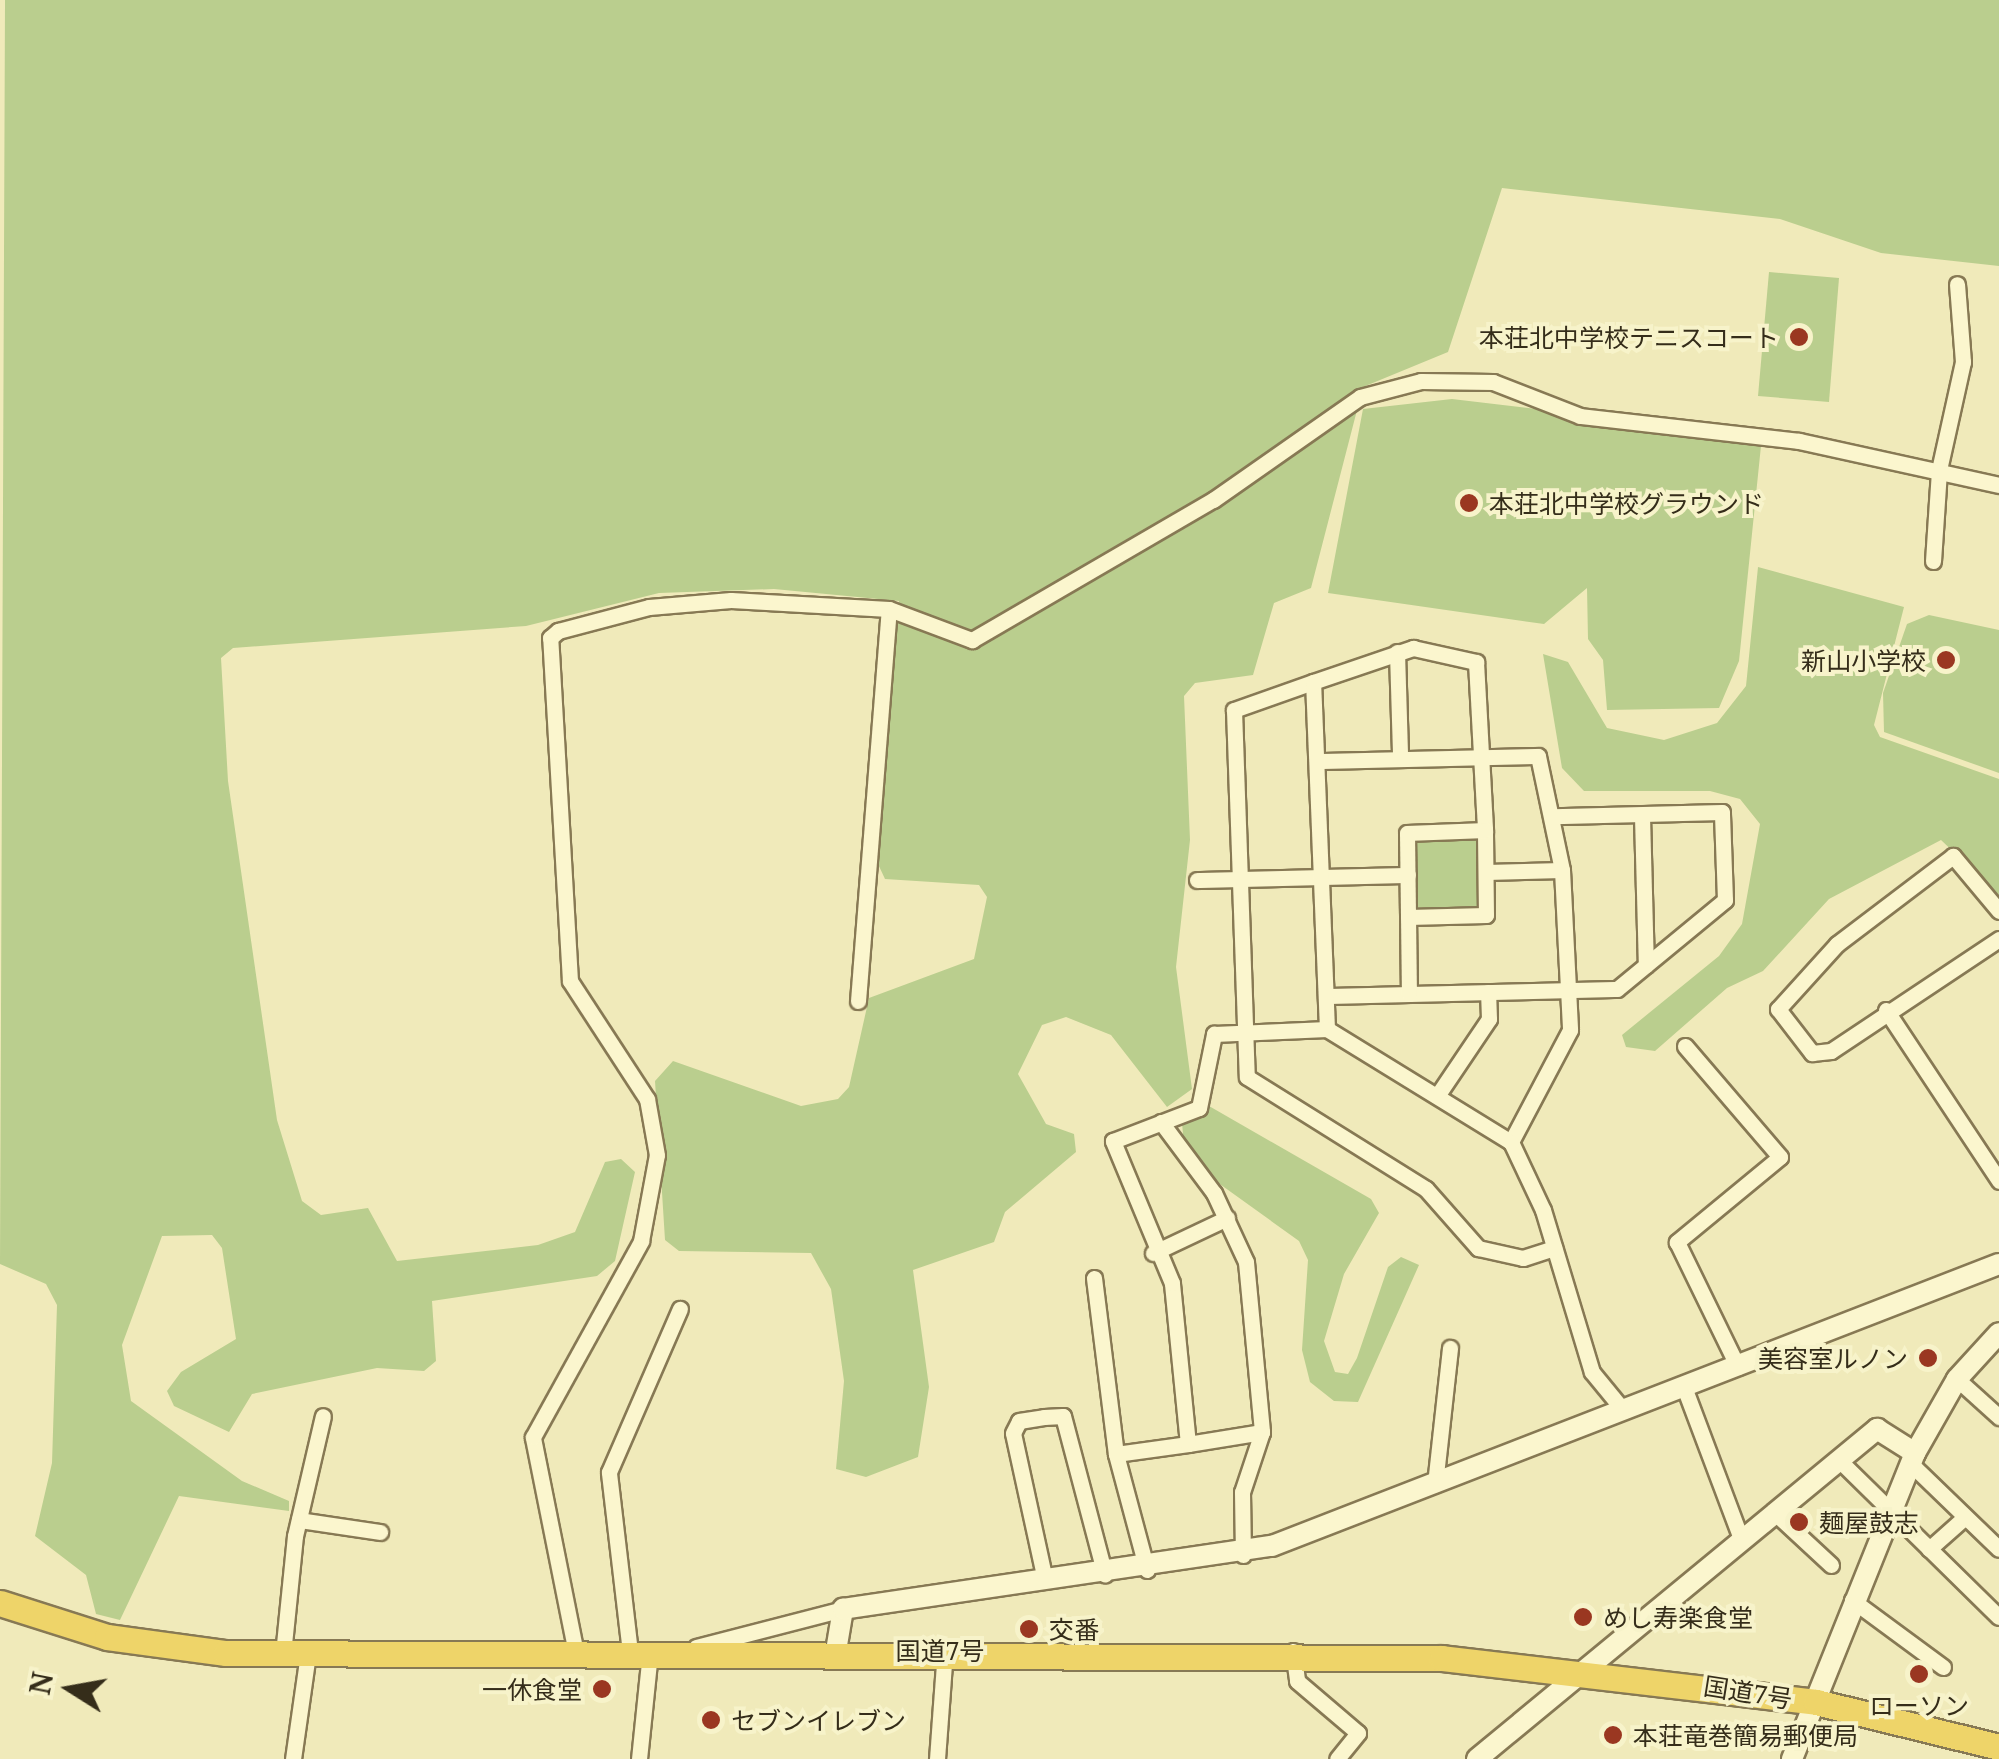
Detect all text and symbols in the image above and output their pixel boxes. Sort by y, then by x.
place label: 本荘北中学校テニスコート [1479,322,1779,352]
marker: 本荘北中学校テニスコート [1788,326,1810,348]
place label: 本荘北中学校グラウンド [1489,488,1764,518]
marker: 本荘北中学校グラウンド [1458,492,1480,514]
place label: 新山小学校 [1801,645,1926,675]
marker: 新山小学校 [1935,649,1957,671]
place label: 美容室ルノン [1758,1343,1908,1373]
marker: 美容室ルノン [1917,1347,1939,1369]
place label: 麺屋鼓志 [1819,1507,1919,1537]
marker: 麺屋鼓志 [1788,1511,1810,1533]
place label: めし寿楽食堂 [1603,1602,1753,1632]
marker: めし寿楽食堂 [1572,1606,1594,1628]
place label: 交番 [1049,1614,1099,1644]
marker: 交番 [1018,1618,1040,1640]
street label: 国道7号 [896,1635,984,1665]
north arrow [20,1639,120,1739]
marker: ローソン [1908,1663,1930,1685]
text: N [20,1669,61,1698]
street label: 国道7号 [1702,1670,1794,1714]
place label: 一休食堂 [482,1674,582,1704]
marker: 一休食堂 [591,1678,613,1700]
place label: ローソン [1869,1690,1969,1720]
place label: セブンイレブン [731,1705,906,1735]
marker: セブンイレブン [700,1709,722,1731]
place label: 本荘竜巻簡易郵便局 [1633,1720,1858,1750]
marker: 本荘竜巻簡易郵便局 [1602,1724,1624,1746]

